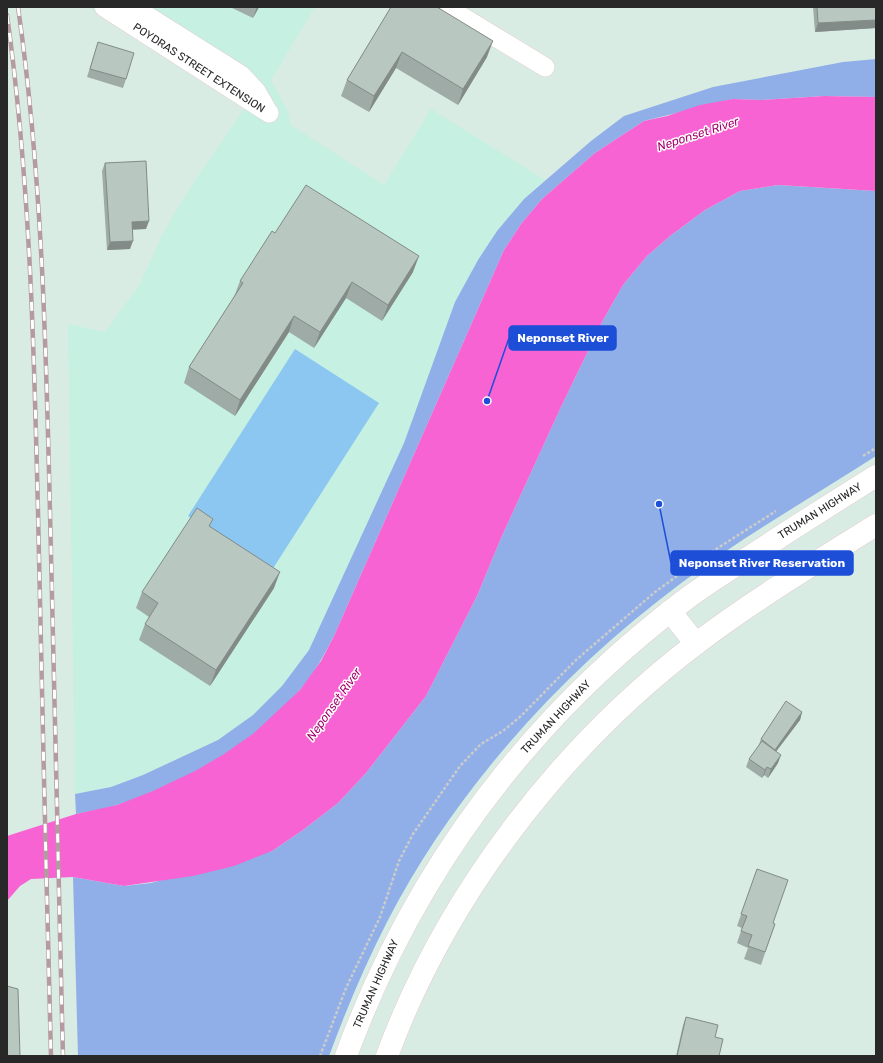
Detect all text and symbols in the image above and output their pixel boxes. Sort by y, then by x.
street label: POYDRAS STREET EXTENSION [131,20,267,116]
water label: Neponset River [655,114,741,154]
callout: Neponset River [509,326,616,350]
text: Neponset River [517,331,609,345]
street label: TRUMAN HIGHWAY [776,480,864,542]
callout: Neponset River Reservation [671,551,853,575]
text: Neponset River Reservation [679,556,845,570]
water label: Neponset River [304,665,364,743]
street label: TRUMAN HIGHWAY [518,677,594,757]
street label: TRUMAN HIGHWAY [351,937,401,1031]

